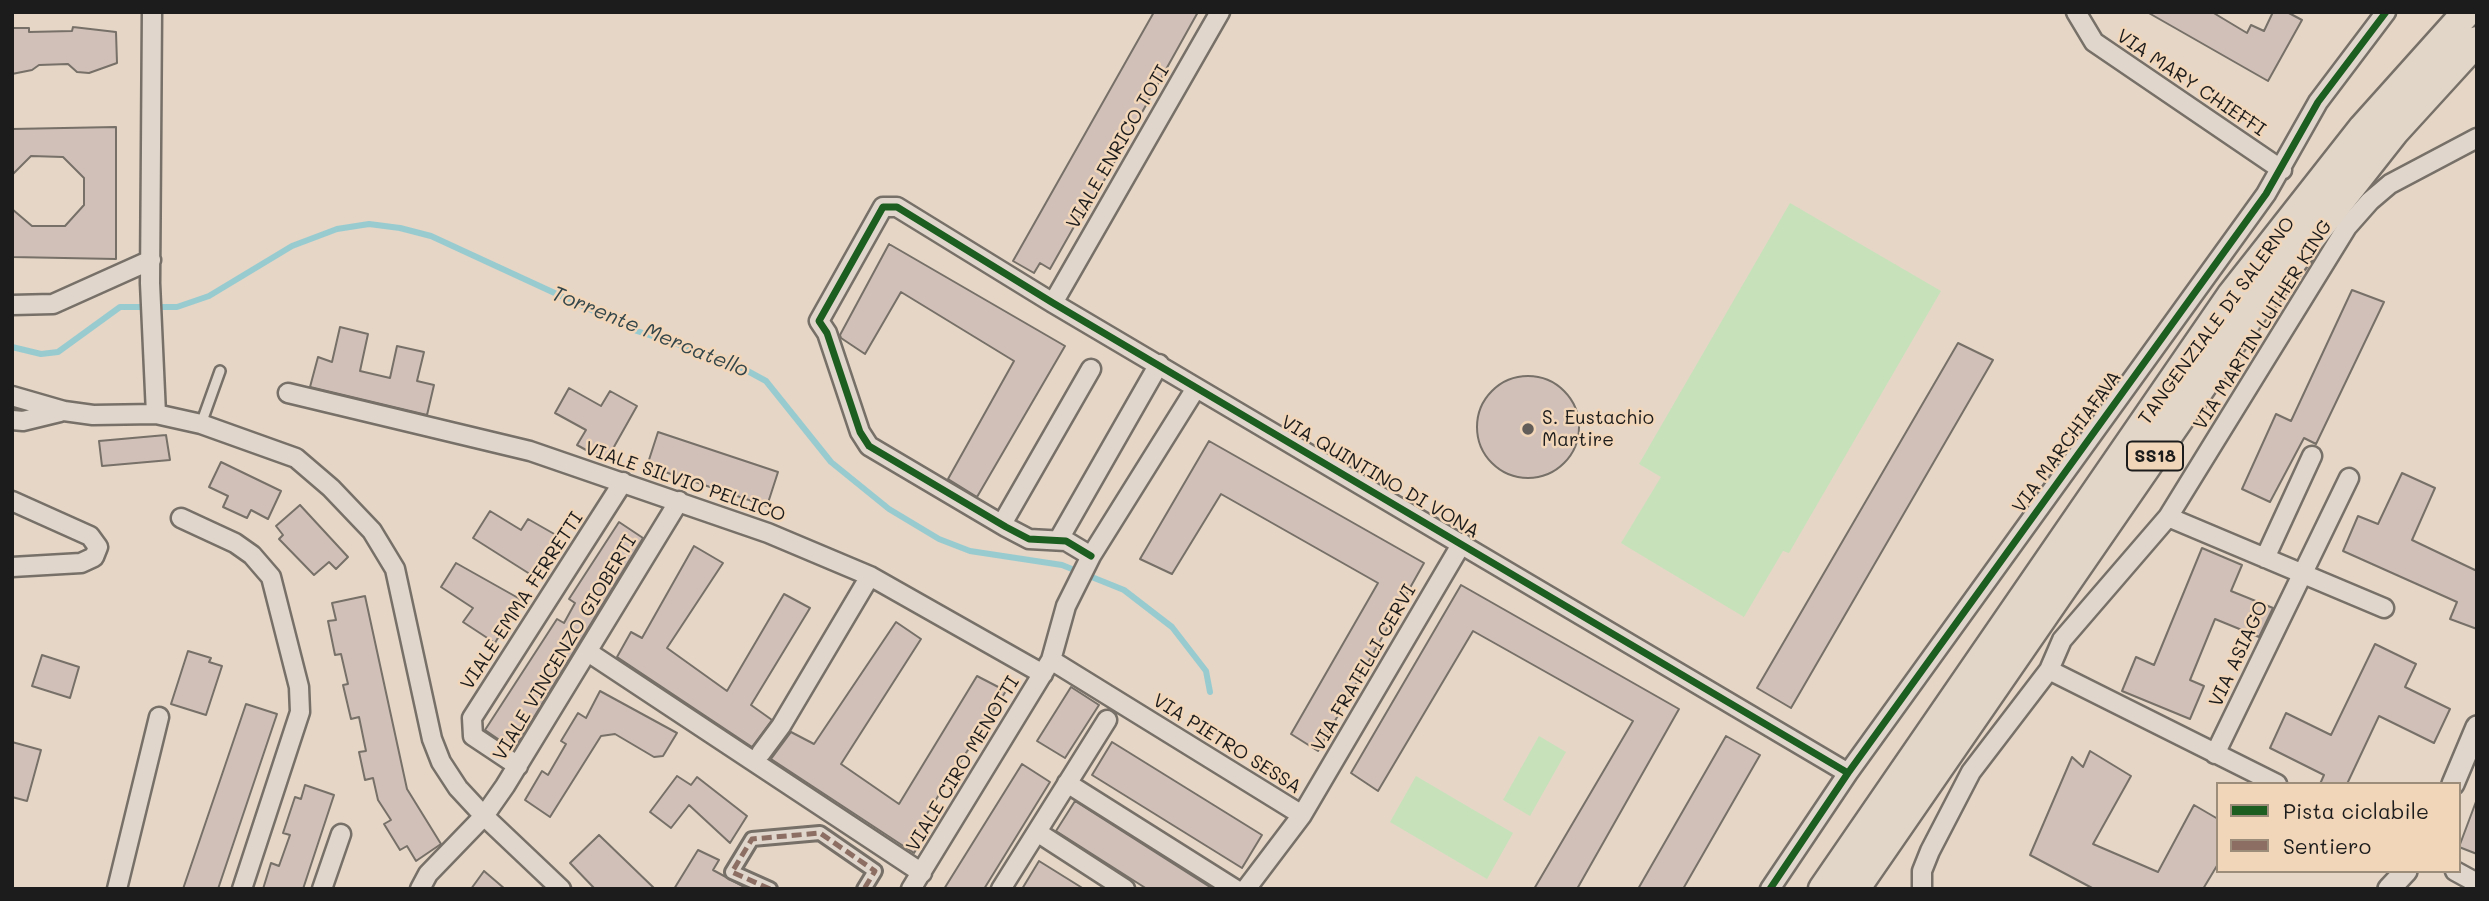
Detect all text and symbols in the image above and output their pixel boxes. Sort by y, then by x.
street label: VIA MARY CHIEFFI [2112,25,2270,141]
street label: VIALE ENRICO TOTI [1062,61,1174,233]
street label: TANGENZIALE DI SALERNO [2134,213,2300,429]
street label: VIA MARTIN LUTHER KING [2189,216,2337,434]
water label: Torrente Mercatello [548,281,752,383]
street label: VIA MARCHIAFAVA [2008,366,2126,518]
place label: S. Eustachio Martire [1542,407,1654,451]
street label: VIA QUINTINO DI VONA [1277,411,1483,543]
marker: S. Eustachio Martire [1520,421,1536,437]
street label: VIALE SILVIO PELLICO [582,437,788,527]
road number: SS18 [2127,442,2183,470]
street label: VIALE EMMA FERRETTI [456,508,588,694]
street label: VIALE VINCENZO GIOBERTI [489,531,641,765]
street label: VIA FRATELLI CERVI [1307,581,1421,755]
street label: VIA ASIAGO [2205,597,2273,711]
street label: VIALE CIRO MENOTTI [902,672,1024,856]
street label: VIA PIETRO SESSA [1149,689,1305,799]
legend [2216,782,2461,873]
text: Pista ciclabile [2283,797,2429,824]
text: Sentiero [2283,832,2371,859]

